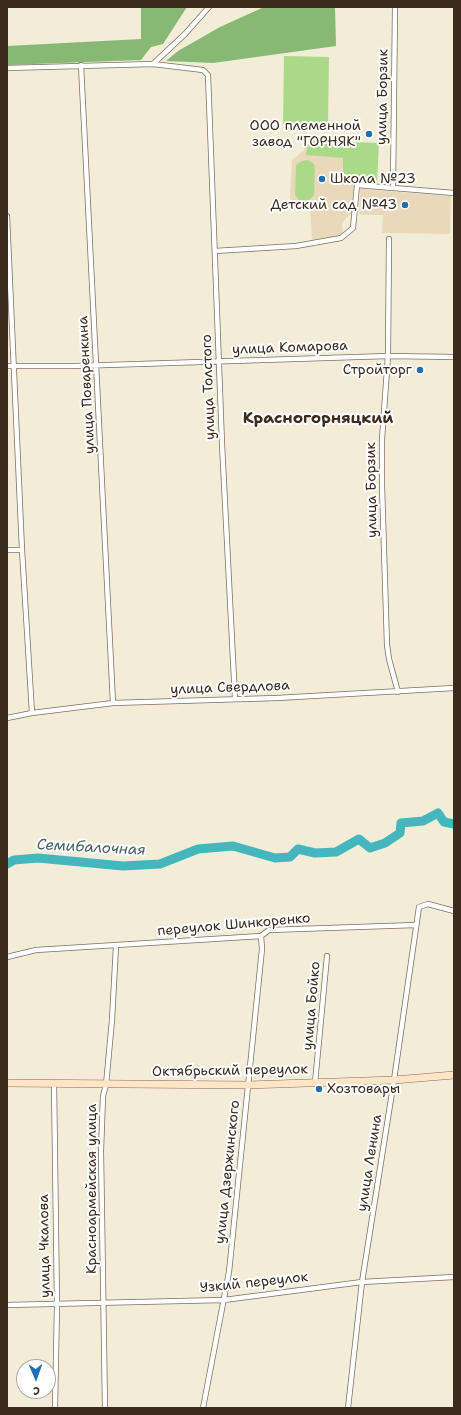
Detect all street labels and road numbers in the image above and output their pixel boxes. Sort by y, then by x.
street label: улица Борзик [374,49,392,145]
street label: улица Поваренкина [75,316,99,454]
street label: улица Толстого [199,334,219,440]
street label: улица Комарова [232,338,348,358]
street label: улица Борзик [363,442,381,538]
street label: улица Свердлова [170,678,290,698]
street label: переулок Шинкоренко [157,910,311,940]
street label: улица Бойко [300,961,324,1051]
street label: Октябрьский переулок [152,1061,308,1081]
street label: улица Дзержинского [212,1099,244,1245]
street label: Красноармейская улица [84,1104,100,1274]
street label: улица Ленина [354,1113,386,1213]
street label: улица Чкалова [36,1194,54,1298]
street label: Узкий переулок [199,1269,309,1297]

